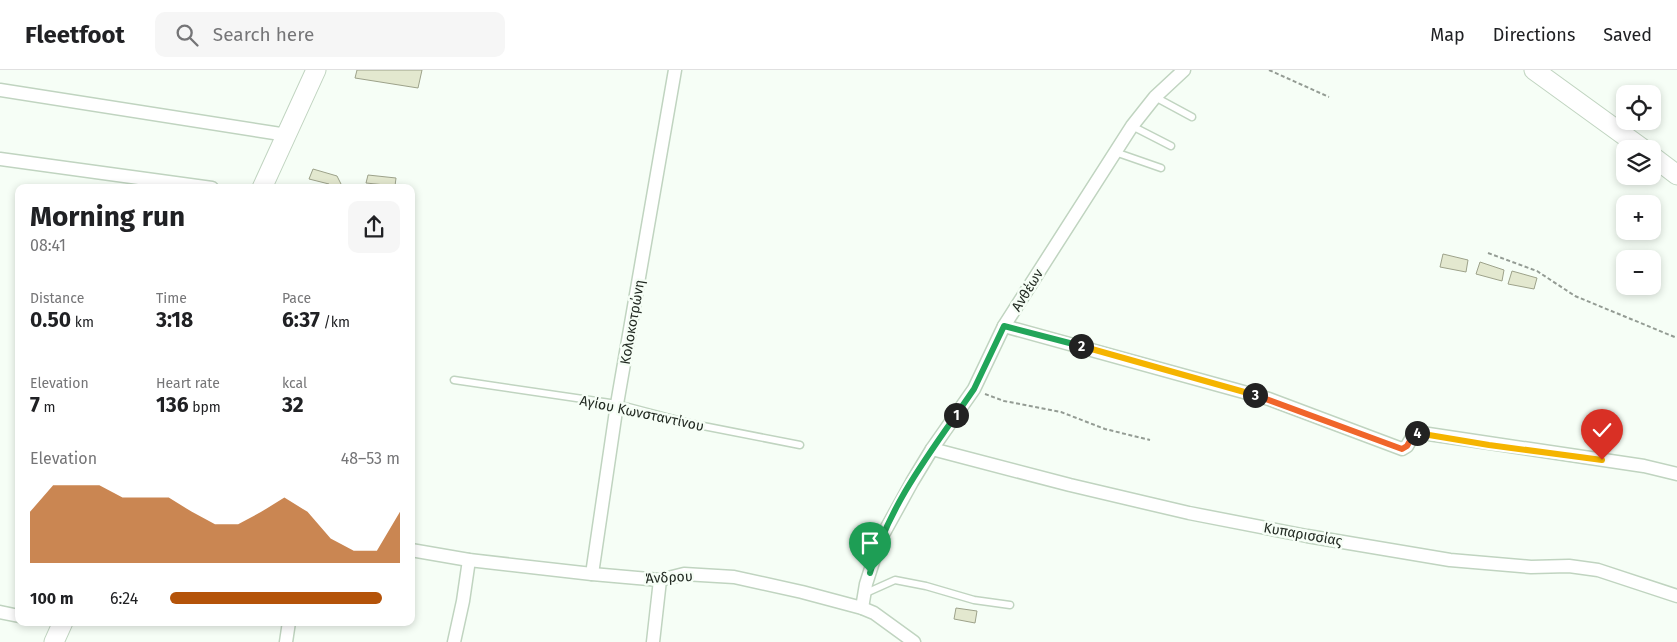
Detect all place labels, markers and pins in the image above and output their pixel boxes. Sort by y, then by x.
pin: 2 [1068,334,1094,358]
pin: 3 [1242,382,1268,408]
pin: 1 [944,402,968,428]
pin [1581,409,1623,460]
pin: 4 [1404,420,1430,446]
pin [849,522,891,573]

